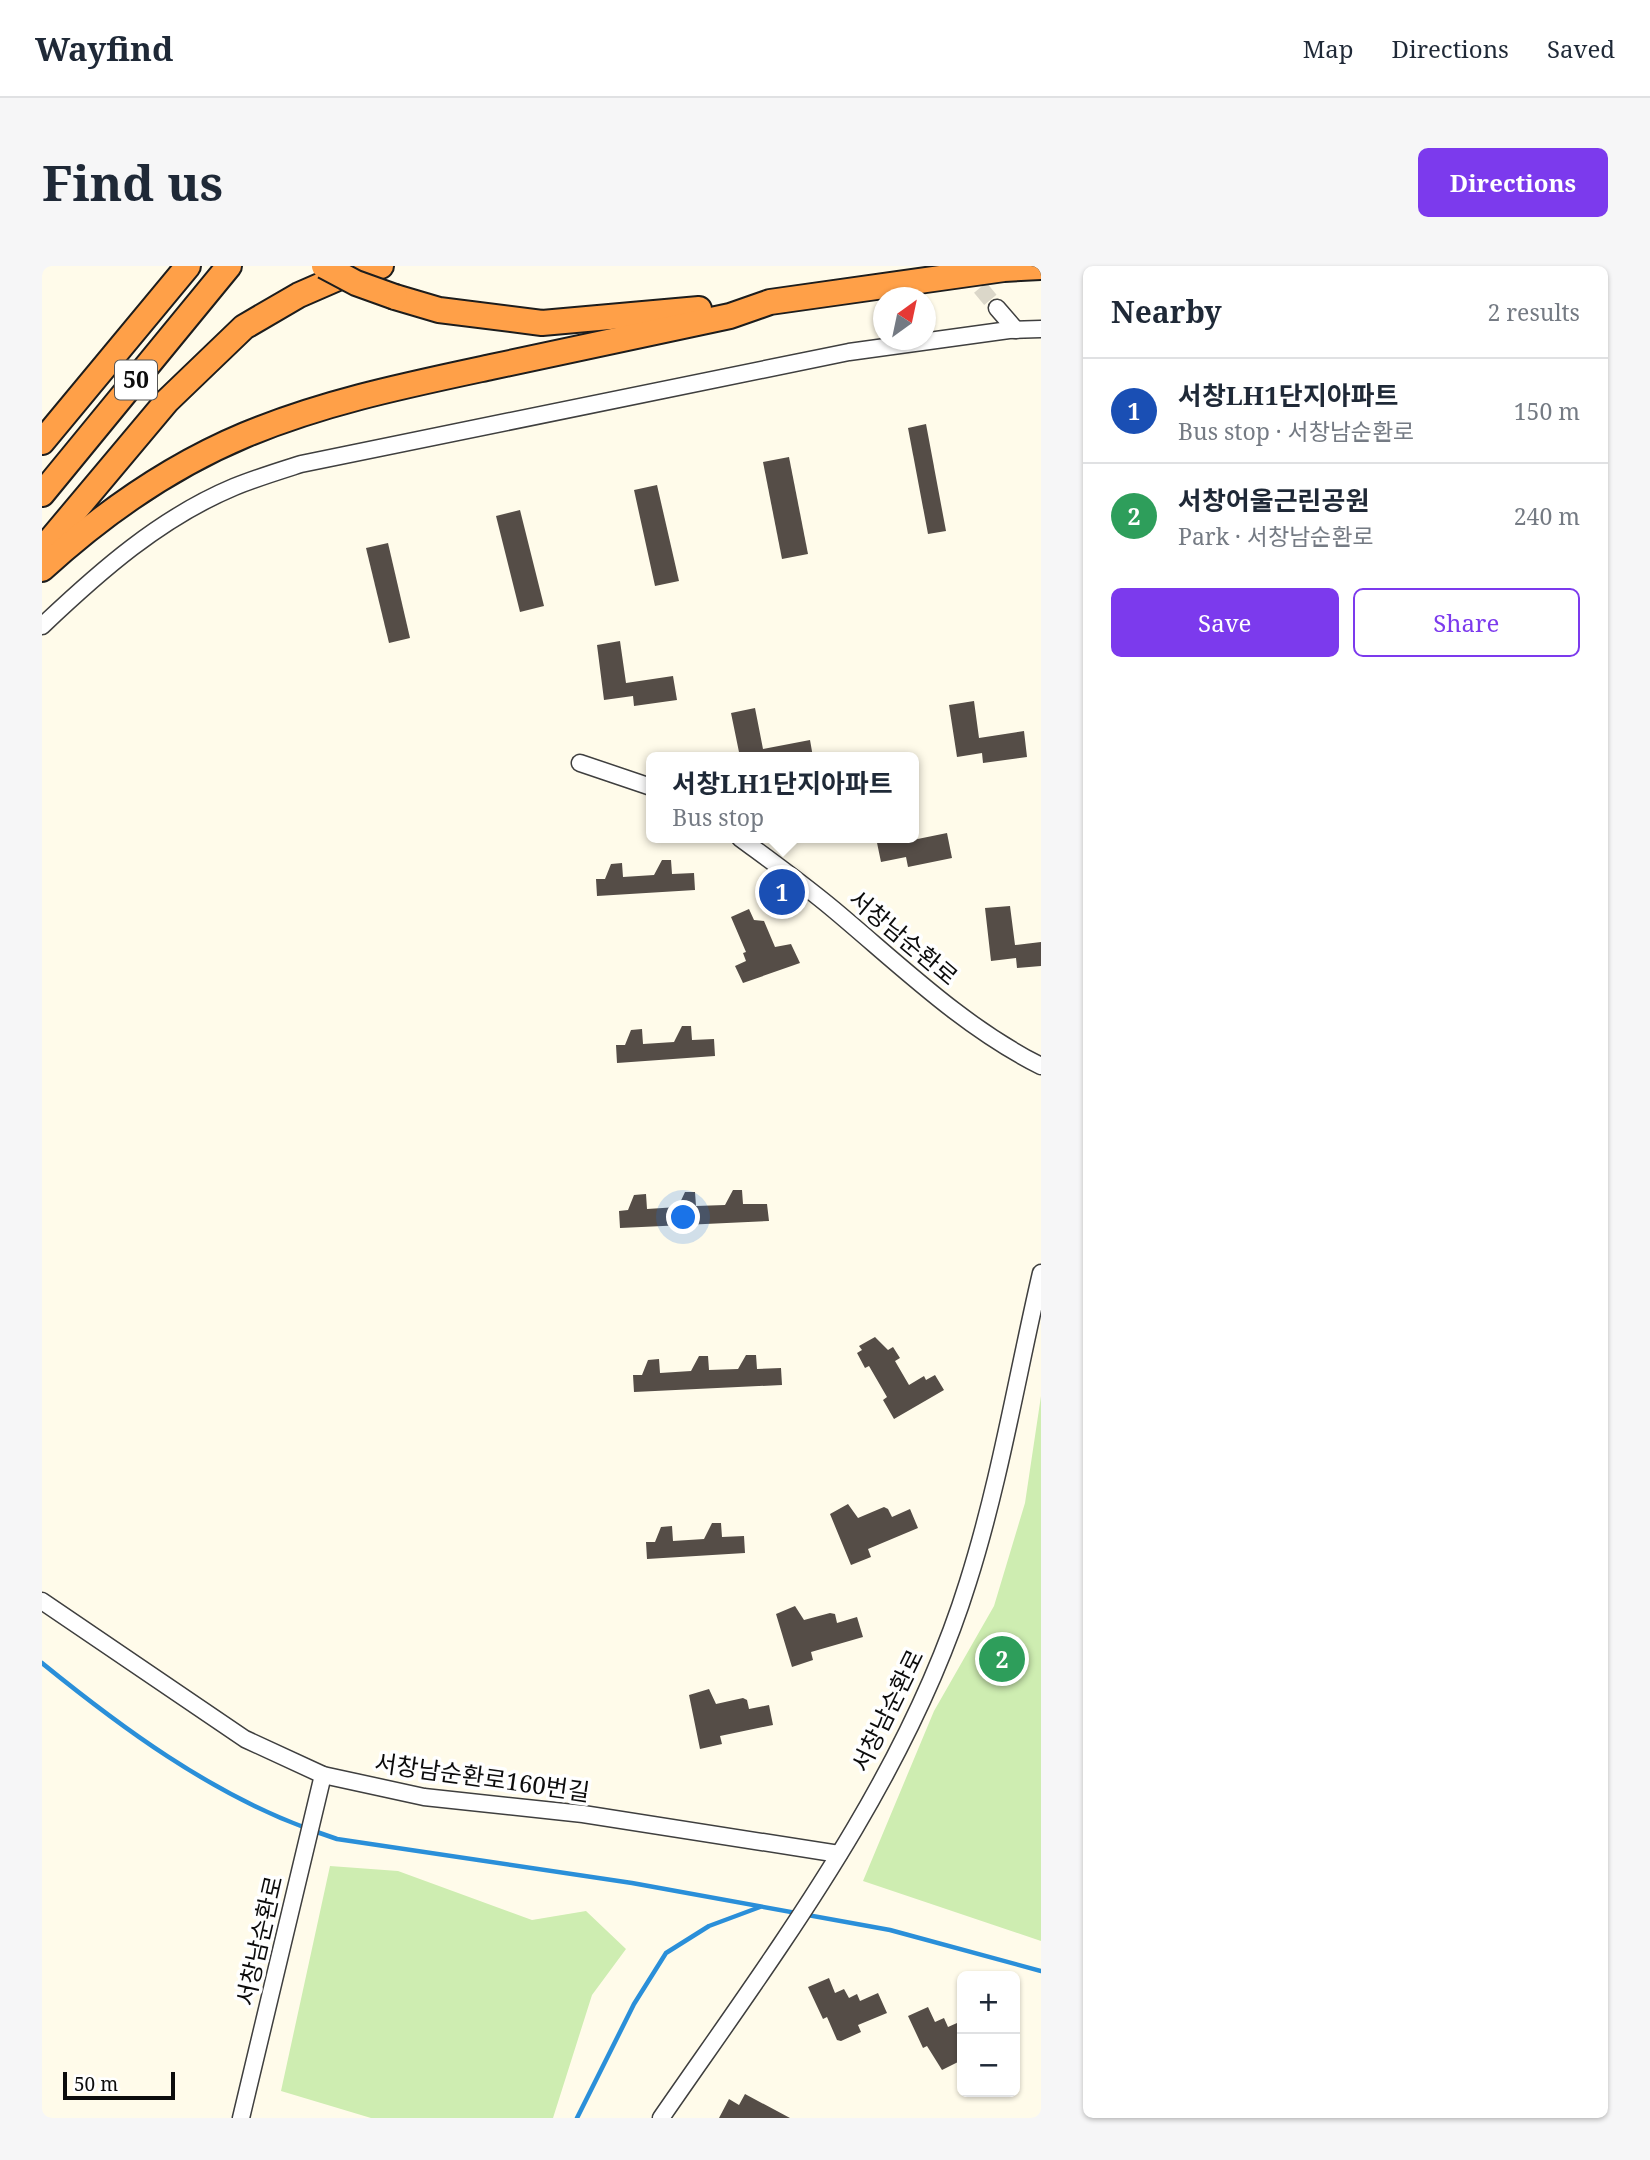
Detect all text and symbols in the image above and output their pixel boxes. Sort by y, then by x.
text: Wayfind [35,26,174,71]
text: Map [1303,32,1354,65]
text: Directions [1392,32,1509,65]
text: Saved [1547,32,1615,65]
button: Directions [1418,148,1608,217]
text: Find us [42,149,223,215]
north arrow [873,287,936,350]
text: Nearby [1111,291,1222,332]
text: 2 results [1487,296,1580,328]
road number: 50 [115,360,157,400]
text: 서창LH1단지아파트 [1178,377,1398,413]
text: 1 [1128,395,1141,427]
text: 150 m [1514,395,1580,427]
text: Bus stop · 서창남순환로 [1178,415,1415,447]
text: 서창어울근린공원 [1178,482,1369,518]
text: 2 [1128,500,1141,532]
text: 240 m [1514,500,1580,532]
text: Park · 서창남순환로 [1178,520,1374,552]
button: Save [1111,588,1339,657]
button: Share [1353,588,1580,657]
popup [646,752,919,843]
text: 서창LH1단지아파트 [672,765,893,801]
text: Bus stop [672,801,764,833]
pin: 1 [759,866,805,918]
street label: 서창남순환로 [843,882,965,992]
your location [666,1200,700,1234]
pin: 2 [979,1633,1025,1685]
street label: 서창남순환로 [843,1644,931,1777]
street label: 서창남순환로160번길 [373,1745,592,1808]
street label: 서창남순환로 [228,1872,290,2009]
map controls [957,1971,1020,2097]
button: + [957,1971,1020,2034]
button: − [957,2034,1020,2097]
scale bar [63,2069,175,2101]
text: 50 m [74,2071,118,2097]

